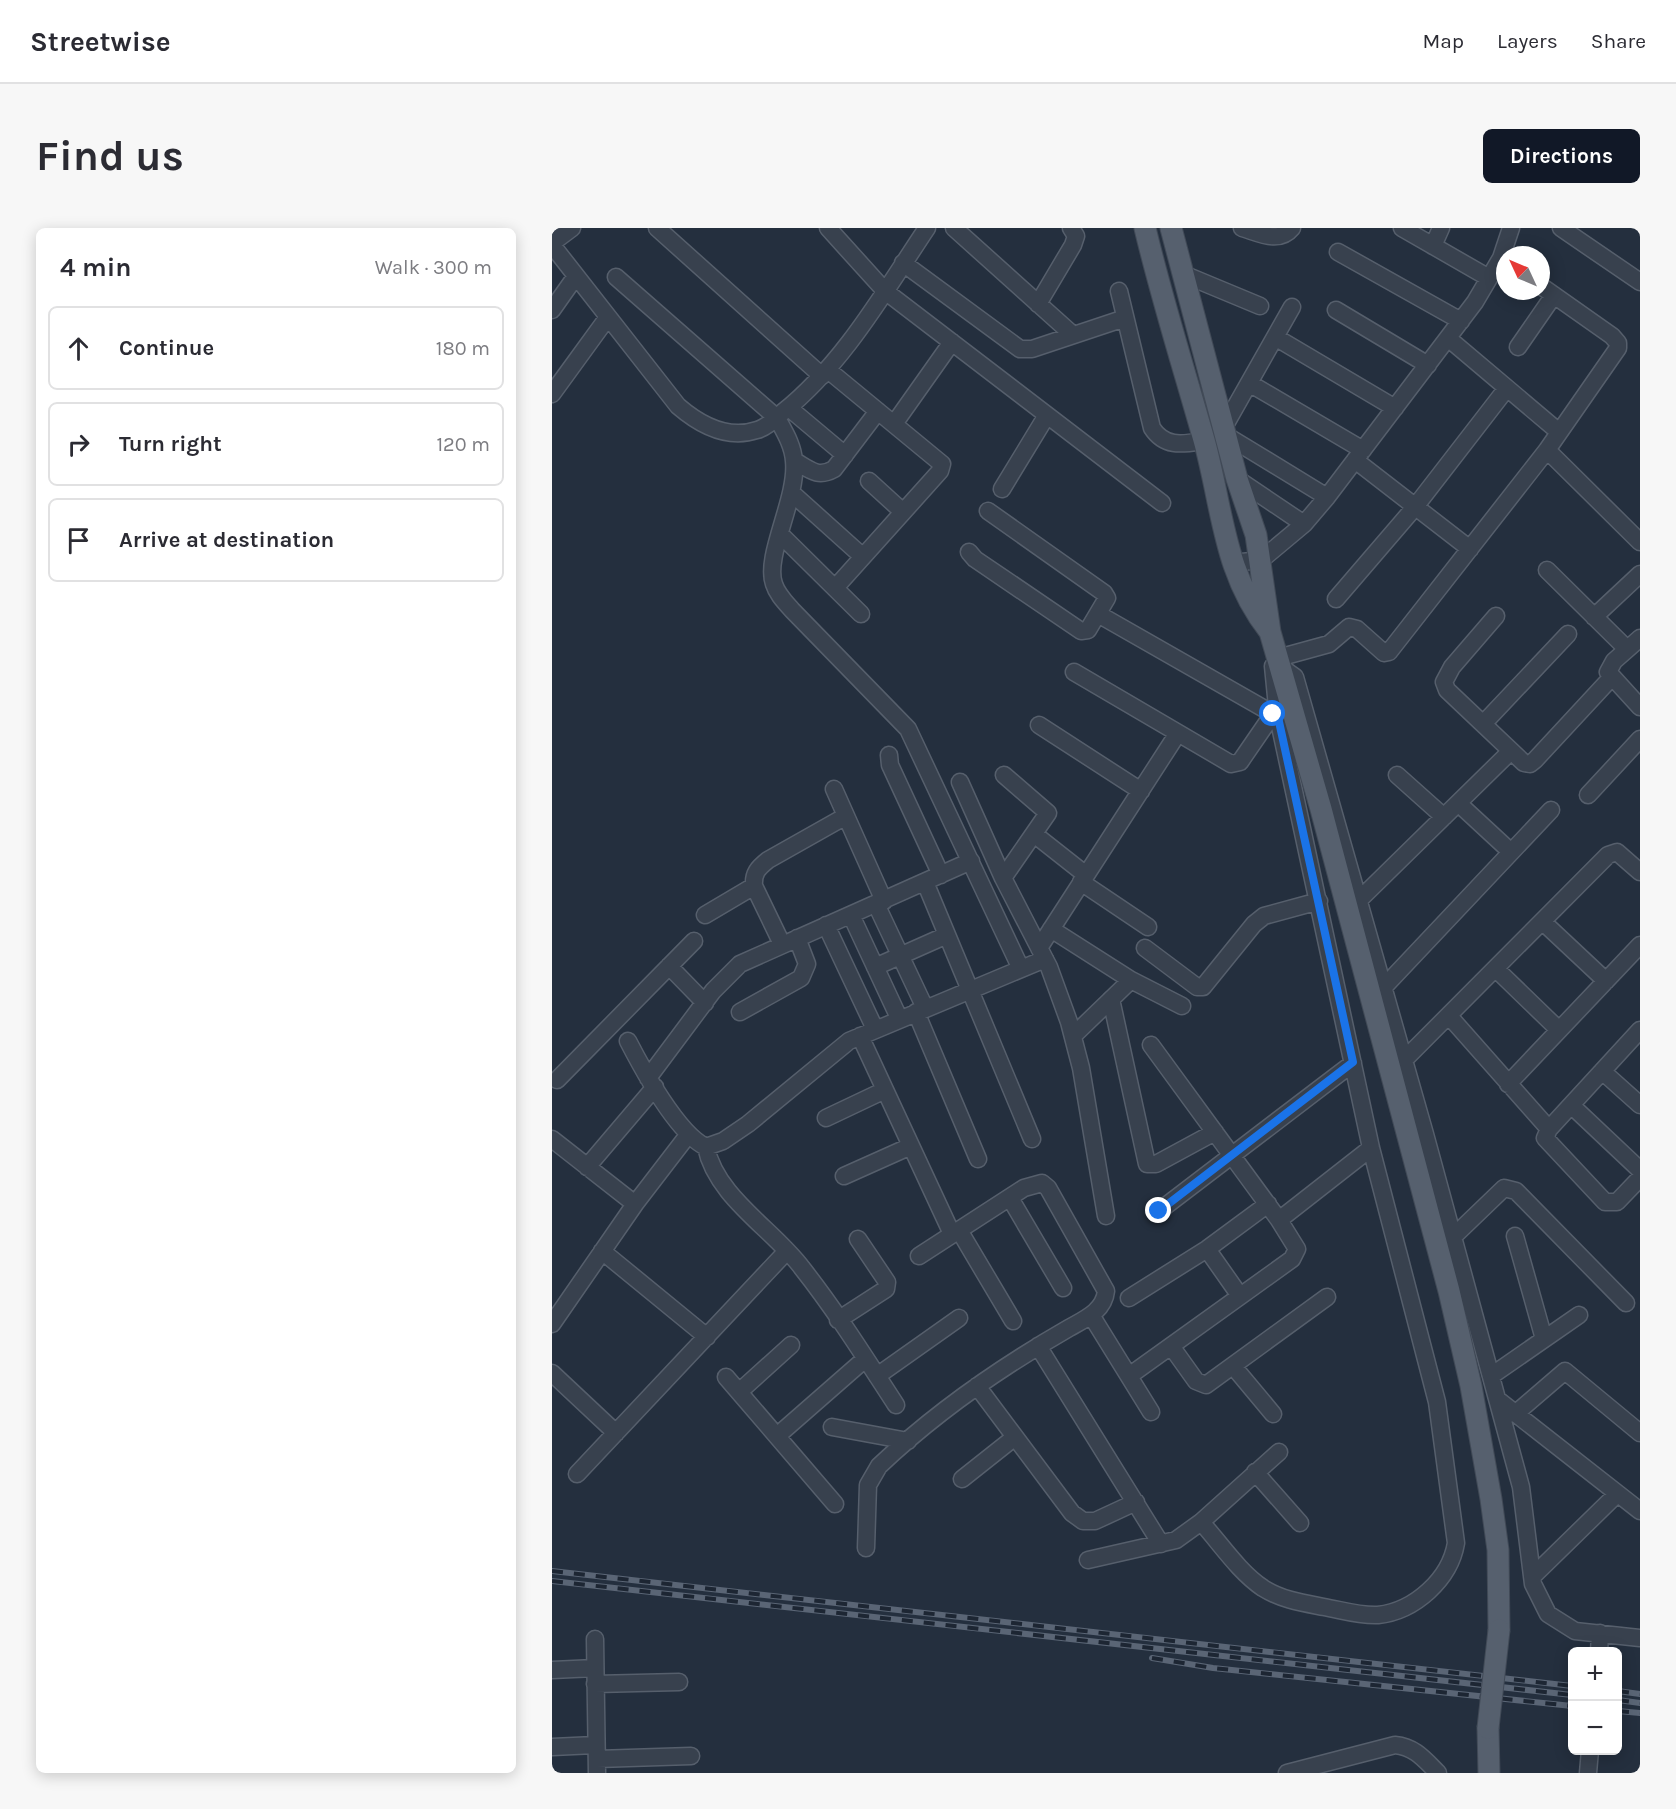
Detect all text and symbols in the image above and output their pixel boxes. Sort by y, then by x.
text: Streetwise [30,25,171,58]
text: Map [1422,29,1464,53]
text: Layers [1497,29,1558,53]
text: Share [1591,29,1646,53]
button: Directions [1483,129,1640,183]
text: Find us [36,131,184,181]
north arrow [1496,246,1550,300]
text: 4 min [60,252,131,283]
text: Walk · 300 m [375,256,492,279]
icon: ahead [62,332,95,365]
text: Continue [119,335,214,361]
text: 180 m [436,337,490,360]
icon: right [62,428,95,461]
text: Turn right [119,431,222,457]
text: 120 m [436,433,490,456]
icon: arrive [62,524,95,557]
text: Arrive at destination [119,527,334,553]
route start [1259,700,1285,726]
route end [1145,1197,1171,1223]
map controls [1568,1647,1622,1755]
button: + [1568,1647,1622,1701]
button: − [1568,1701,1622,1755]

